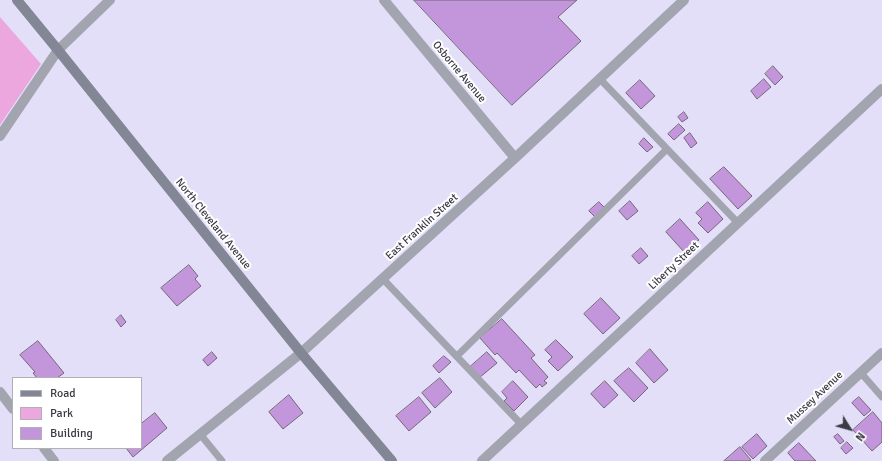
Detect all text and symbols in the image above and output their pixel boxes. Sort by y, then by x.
street label: Osborne Avenue [430,39,488,105]
street label: North Cleveland Avenue [172,176,254,272]
street label: East Franklin Street [383,191,461,263]
street label: Liberty Street [646,239,702,293]
street label: Mussey Avenue [784,369,846,427]
legend [12,377,142,449]
text: Road [50,386,76,401]
text: Park [50,406,73,421]
north arrow [830,409,870,449]
text: Building [50,426,93,441]
text: N [852,430,867,443]

